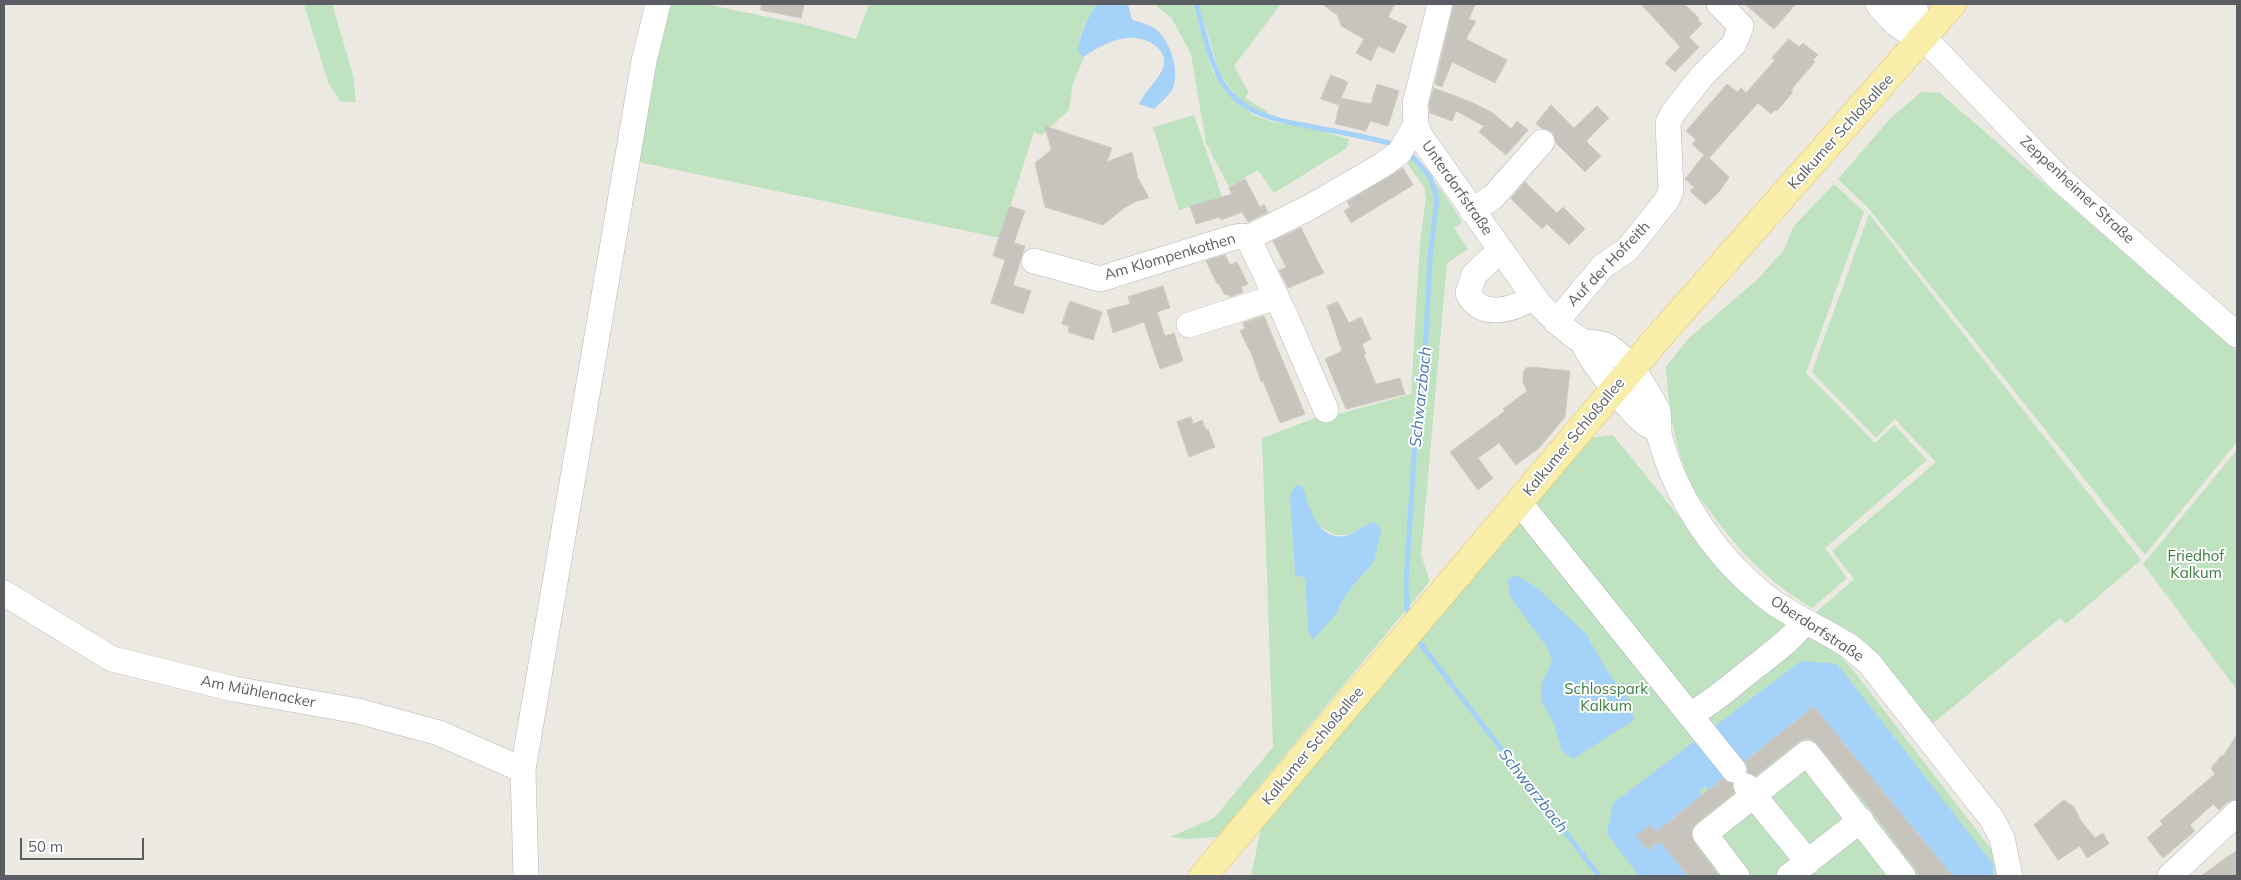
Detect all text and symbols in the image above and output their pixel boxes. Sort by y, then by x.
street label: Kalkumer Schloßallee [1785,71,1897,193]
street label: Zeppenheimer Straße [2016,132,2138,248]
street label: Unterdorfstraße [1418,137,1496,239]
street label: Auf der Hofreith [1564,218,1654,310]
street label: Am Klompenkothen [1102,230,1238,284]
water label: Schwarzbach [1406,346,1436,448]
street label: Kalkumer Schloßallee [1519,374,1629,500]
park label: Friedhof Kalkum [2168,547,2224,582]
street label: Oberdorfstraße [1767,592,1867,666]
street label: Am Mühlenacker [199,672,317,712]
park label: Schlosspark Kalkum [1564,680,1648,715]
street label: Kalkumer Schloßallee [1258,683,1368,809]
water label: Schwarzbach [1494,745,1572,837]
scale bar [22,828,146,860]
text: 50 m [28,837,63,856]

